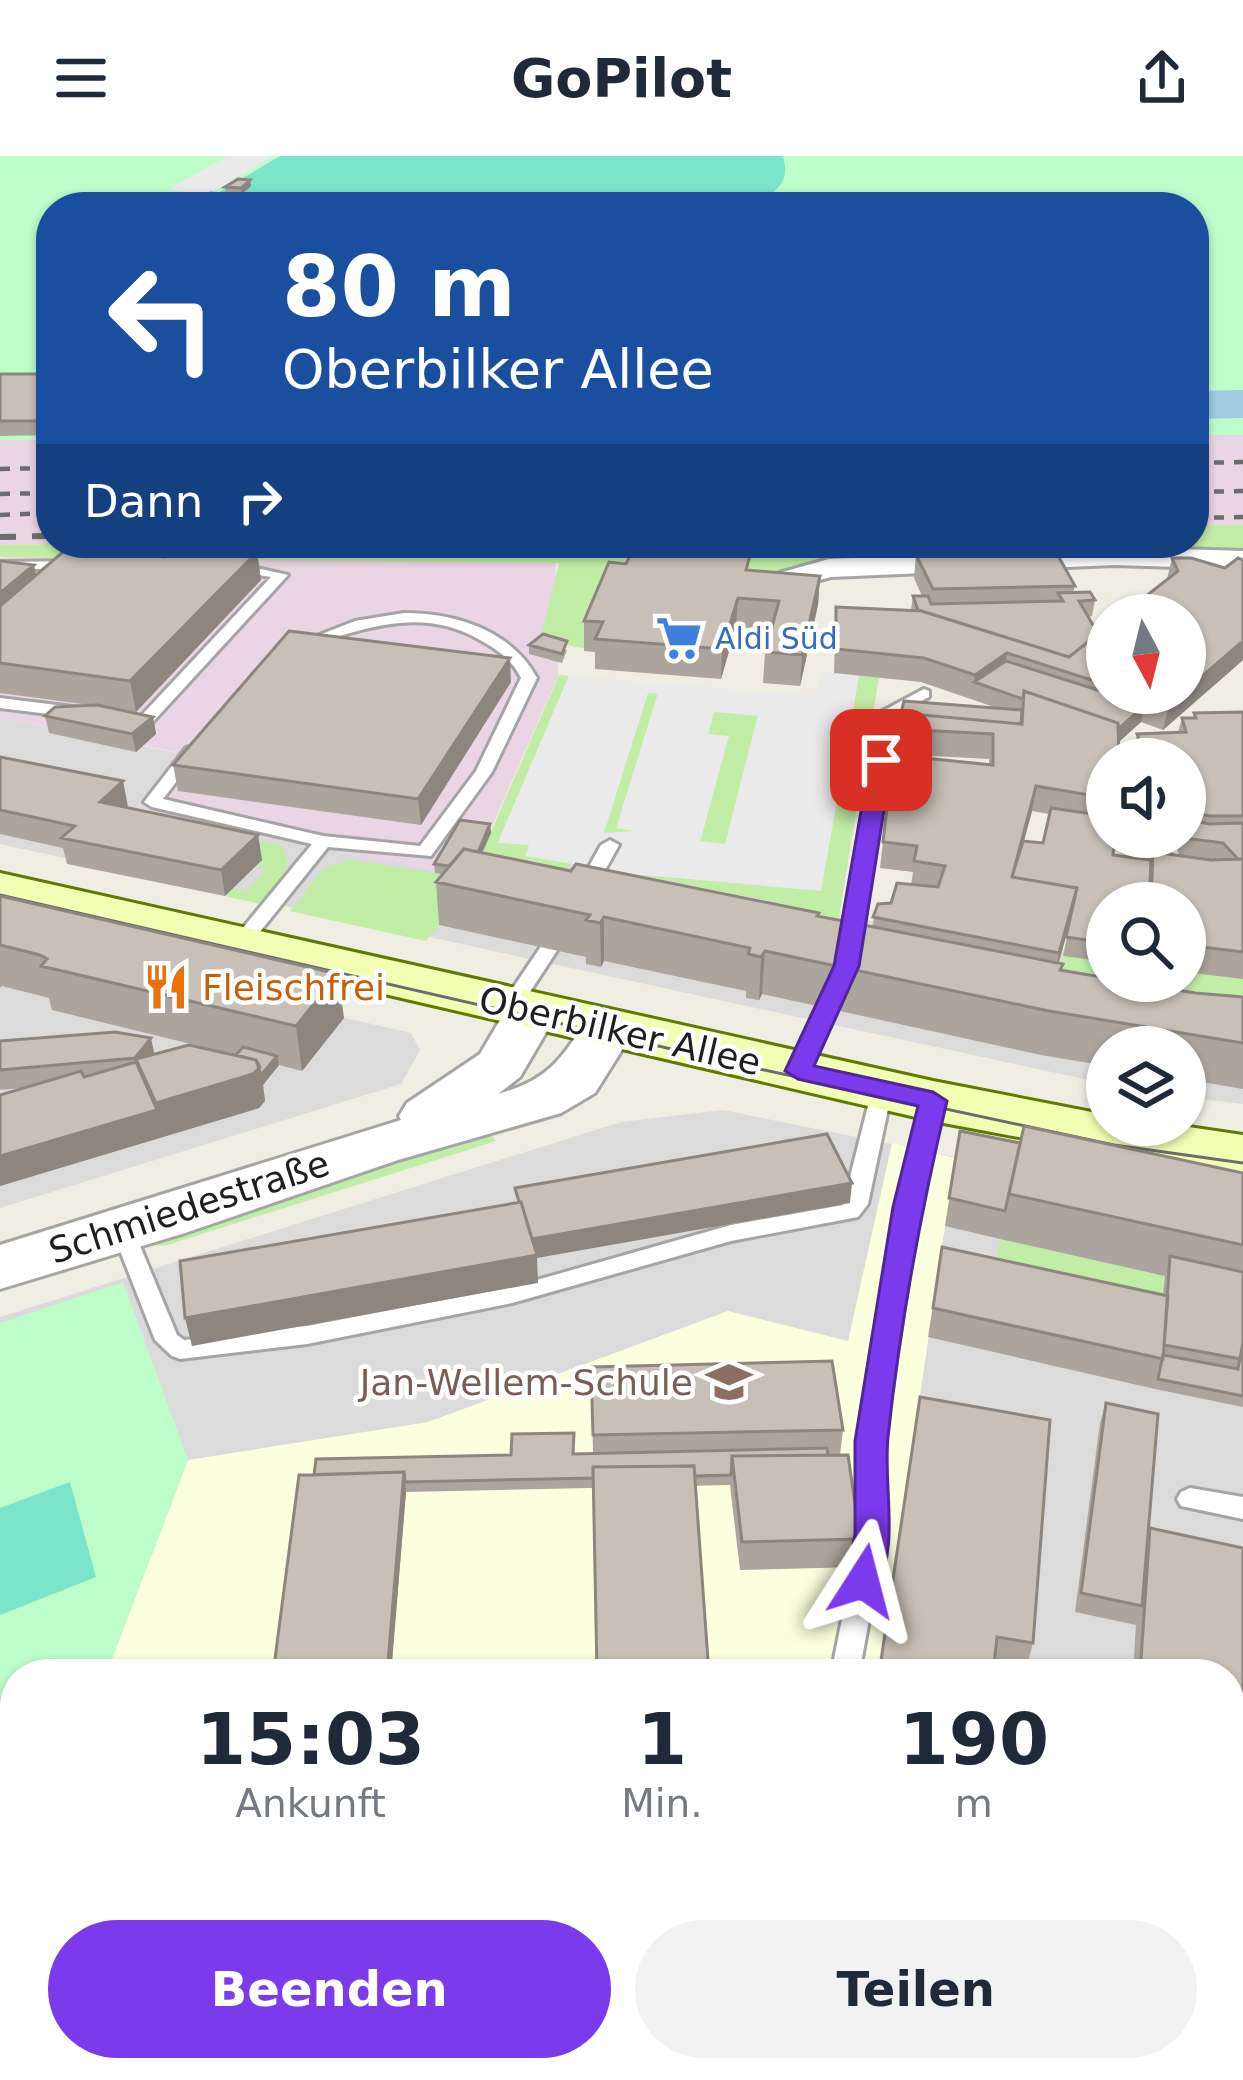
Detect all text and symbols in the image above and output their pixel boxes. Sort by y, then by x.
icon: menu [48,45,114,111]
icon: share [1129,45,1195,111]
text: GoPilot [511,47,732,110]
text: 80 m [282,238,516,336]
icon: left [84,240,240,396]
text: Oberbilker Allee [282,338,714,401]
icon: right [227,468,293,534]
text: Dann [84,475,203,528]
north arrow [1086,594,1206,714]
map controls [1086,594,1206,1146]
supermarket icon: Aldi Süd [654,613,704,663]
place label: Aldi Süd [715,621,838,656]
pin [830,709,932,811]
icon: arrive [848,727,914,793]
button: sound [1086,738,1206,858]
button: search [1086,882,1206,1002]
restaurant icon: Fleischfrei [141,962,191,1012]
place label: Fleischfrei [202,967,385,1008]
street label: Oberbilker Allee [475,979,765,1083]
button: layers [1086,1026,1206,1146]
street label: Schmiedestraße [44,1142,334,1272]
school or university icon: Jan-Wellem-Schule [704,1357,754,1407]
place label: Jan-Wellem-Schule [358,1362,693,1403]
position arrow [800,1518,926,1644]
text: 15:03 [196,1697,425,1781]
text: 1 [637,1697,687,1781]
text: 190 [899,1697,1049,1781]
text: Ankunft [235,1781,386,1826]
text: Min. [621,1781,703,1826]
text: m [955,1781,993,1826]
button: Beenden [48,1920,611,2058]
button: Teilen [635,1920,1197,2058]

